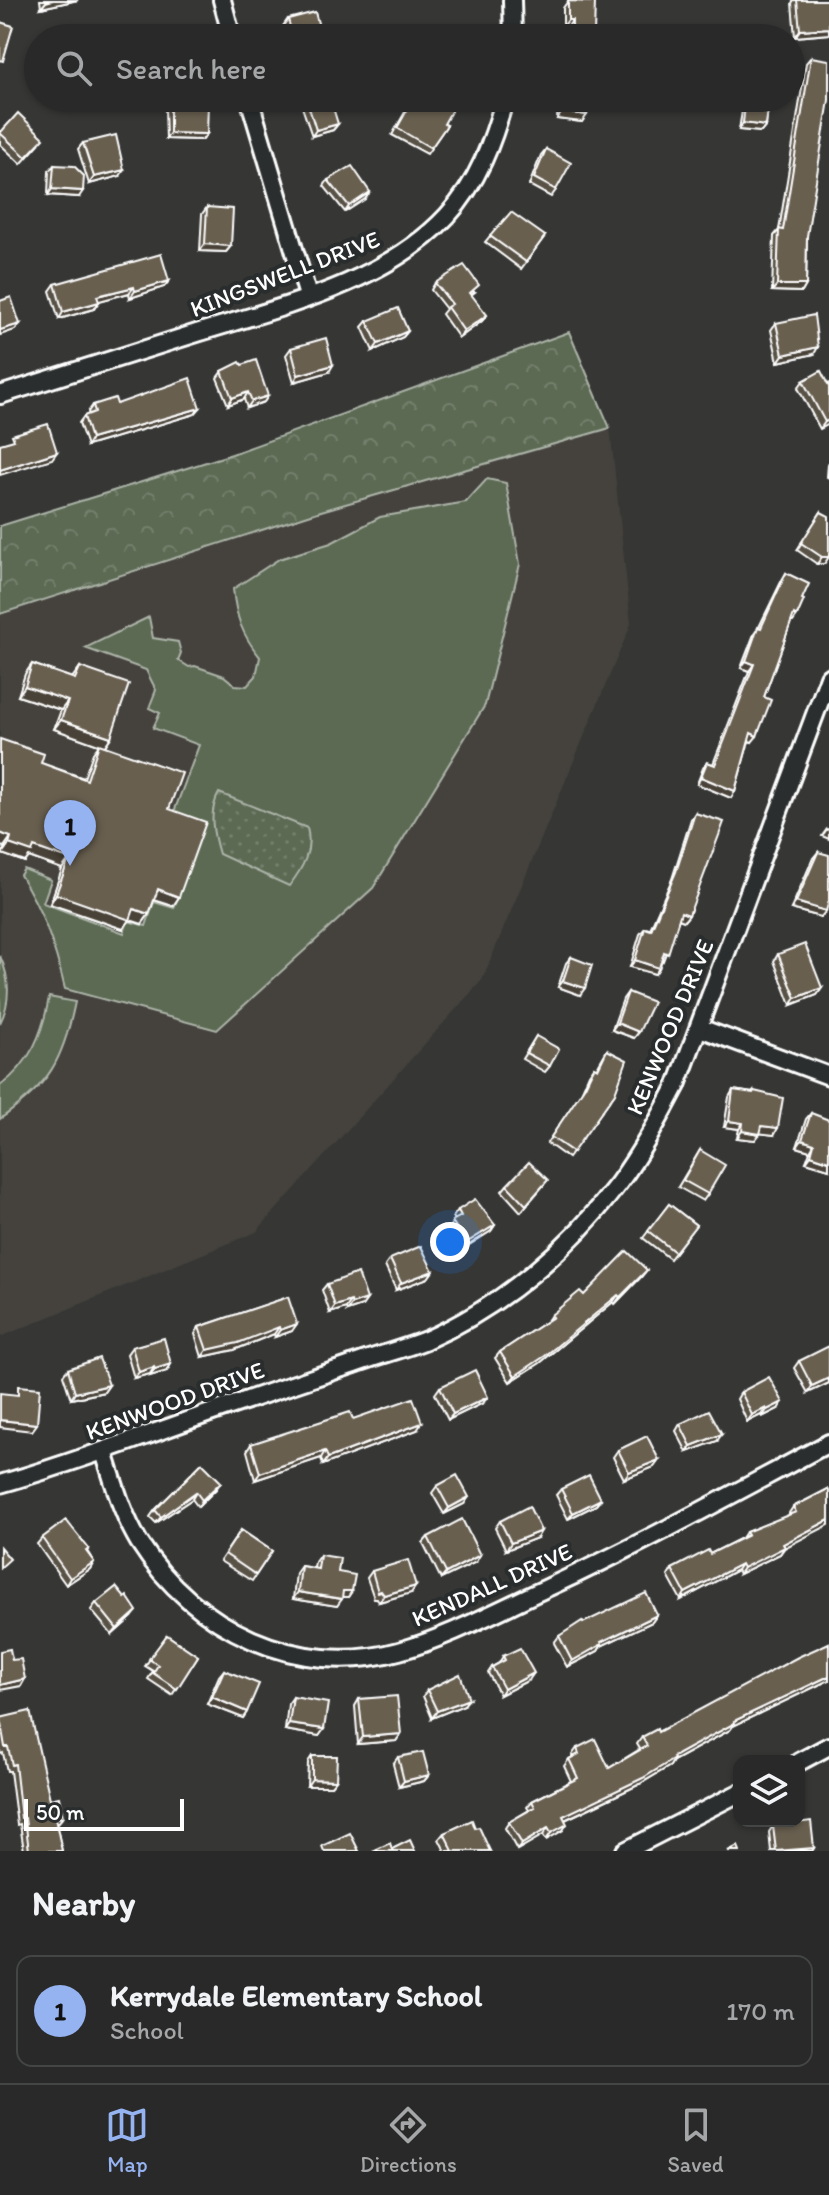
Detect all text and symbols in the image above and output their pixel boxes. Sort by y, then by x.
search box [24,24,805,112]
icon: search [52,46,96,90]
text: Search here [116,50,266,87]
street label: KINGSWELL DRIVE [186,224,384,323]
pin: 1 [44,800,96,866]
street label: KENWOOD DRIVE [620,935,720,1119]
your location [430,1222,470,1262]
street label: KENWOOD DRIVE [82,1355,268,1446]
street label: KENDALL DRIVE [407,1536,576,1633]
map controls [733,1755,805,1827]
button: layers [733,1755,805,1827]
scale bar [24,1795,184,1831]
text: 50 m [36,1799,85,1826]
text: Nearby [32,1883,135,1924]
text: Kerrydale Elementary School [110,1977,482,2014]
text: 1 [54,1995,66,2027]
text: 170 m [726,1995,795,2027]
text: School [110,2014,184,2046]
tab: Map [105,2103,149,2178]
tab: Directions [360,2103,457,2178]
tab: Saved [667,2103,724,2178]

